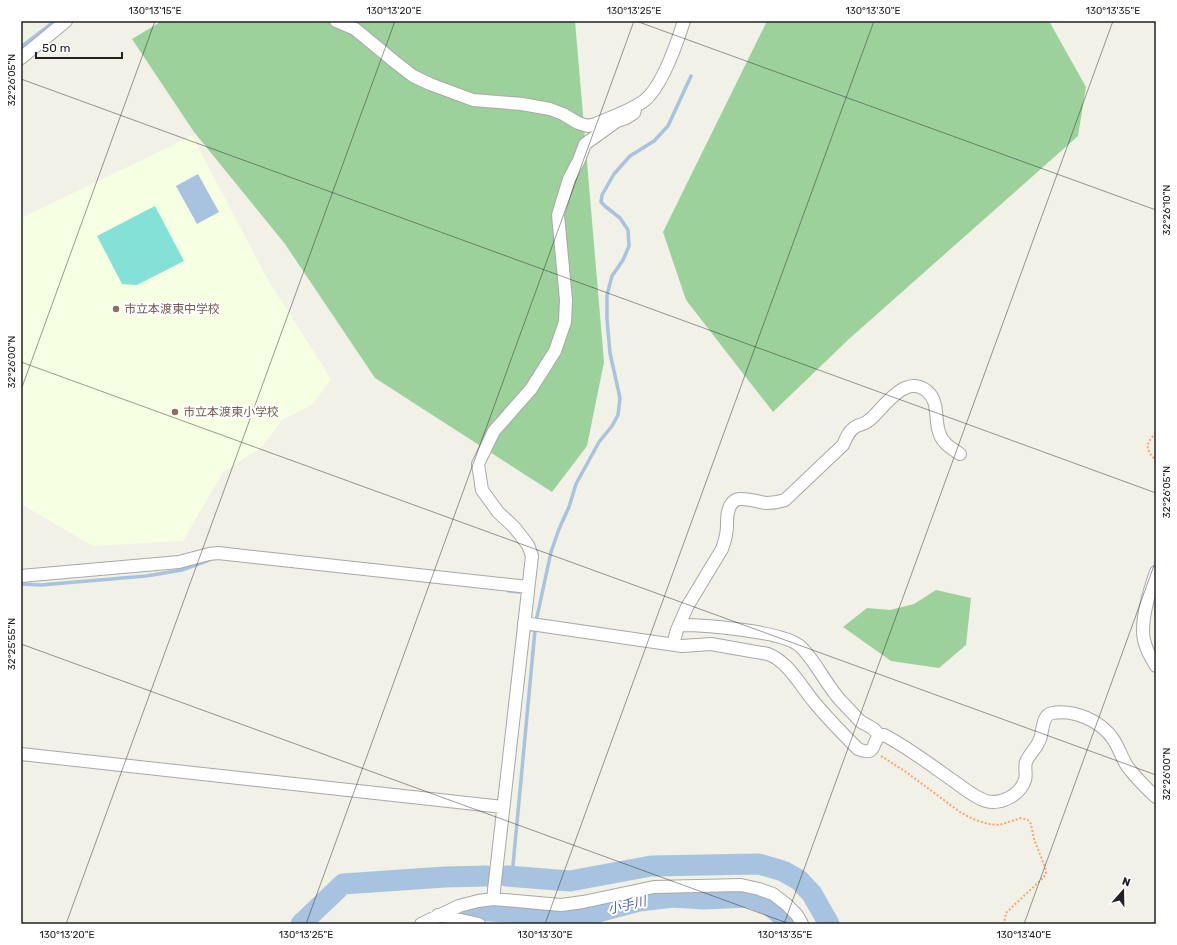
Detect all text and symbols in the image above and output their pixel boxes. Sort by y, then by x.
text: 130°13'15"E [128,5,182,17]
text: 130°13'20"E [366,5,422,17]
text: 130°13'25"E [607,5,661,17]
text: 130°13'30"E [845,5,901,17]
text: 130°13'35"E [1086,5,1140,17]
scale bar [36,34,122,60]
text: 50 m [42,41,70,55]
text: 32°26'05"N [6,54,18,106]
text: 32°26'10"N [1161,185,1173,235]
place label: 市立本渡東中学校 [124,302,220,316]
marker: 市立本渡東中学校 [111,304,121,314]
text: 32°26'00"N [6,336,18,388]
place label: 市立本渡東小学校 [183,405,279,419]
marker: 市立本渡東小学校 [170,407,180,417]
text: 32°26'05"N [1161,466,1173,518]
text: 32°25'55"N [6,618,18,670]
text: 32°26'00"N [1161,748,1173,800]
north arrow [1103,871,1143,911]
text: N [1120,875,1132,890]
water label: 小手川 [606,893,650,917]
text: 130°13'20"E [39,929,95,941]
text: 130°13'25"E [279,929,333,941]
text: 130°13'30"E [517,929,573,941]
text: 130°13'35"E [758,929,812,941]
text: 130°13'40"E [997,929,1051,941]

